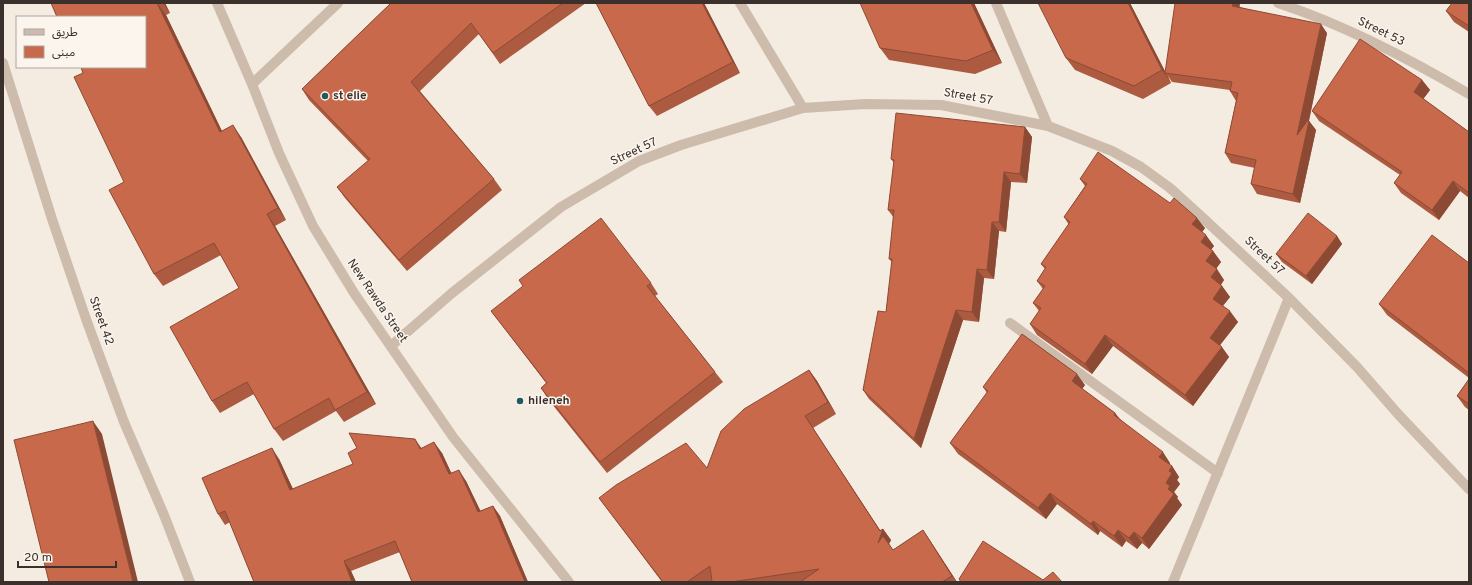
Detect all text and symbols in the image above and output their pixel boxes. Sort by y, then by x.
street label: Street 53 [1355,14,1407,50]
legend [16,16,146,68]
text: طريق [52,25,78,41]
text: مبنى [52,45,75,61]
street label: Street 57 [942,85,994,109]
place label: st elie [333,88,367,104]
marker: st elie [320,91,330,101]
street label: Street 57 [608,134,660,170]
street label: Street 57 [1240,233,1288,279]
street label: New Rawda Street [343,256,411,346]
street label: Street 42 [85,294,117,348]
place label: hileneh [528,393,570,409]
marker: hileneh [515,396,525,406]
scale bar [18,543,116,569]
text: 20 m [24,550,52,566]

